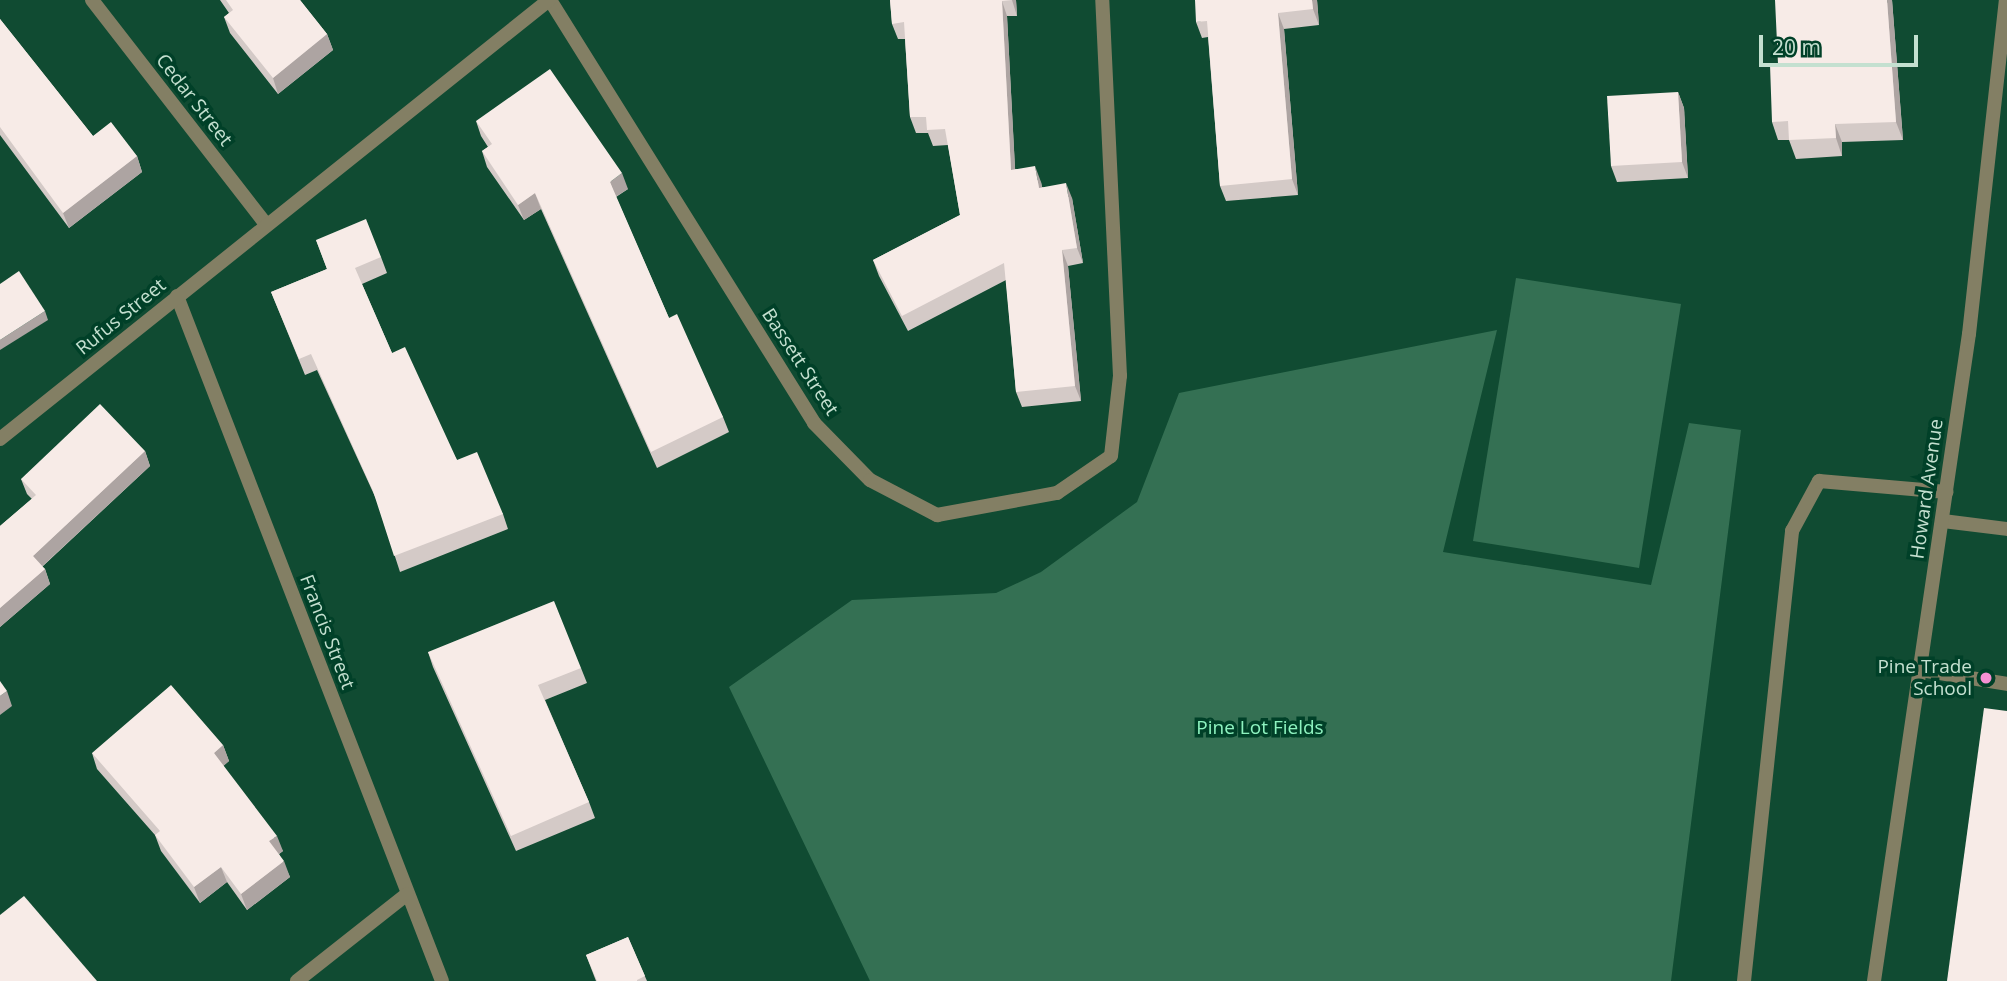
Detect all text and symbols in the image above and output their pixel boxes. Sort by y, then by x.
scale bar [1762,21,1921,65]
text: 20 m [1772,33,1821,61]
street label: Cedar Street [151,49,237,151]
street label: Rufus Street [72,274,170,360]
street label: Bassett Street [757,304,843,420]
street label: Howard Avenue [1906,418,1948,560]
street label: Francis Street [295,572,359,692]
place label: Pine Trade School [1877,656,1972,700]
marker: Pine Trade School [1978,670,1994,686]
park label: Pine Lot Fields [1196,717,1324,739]

